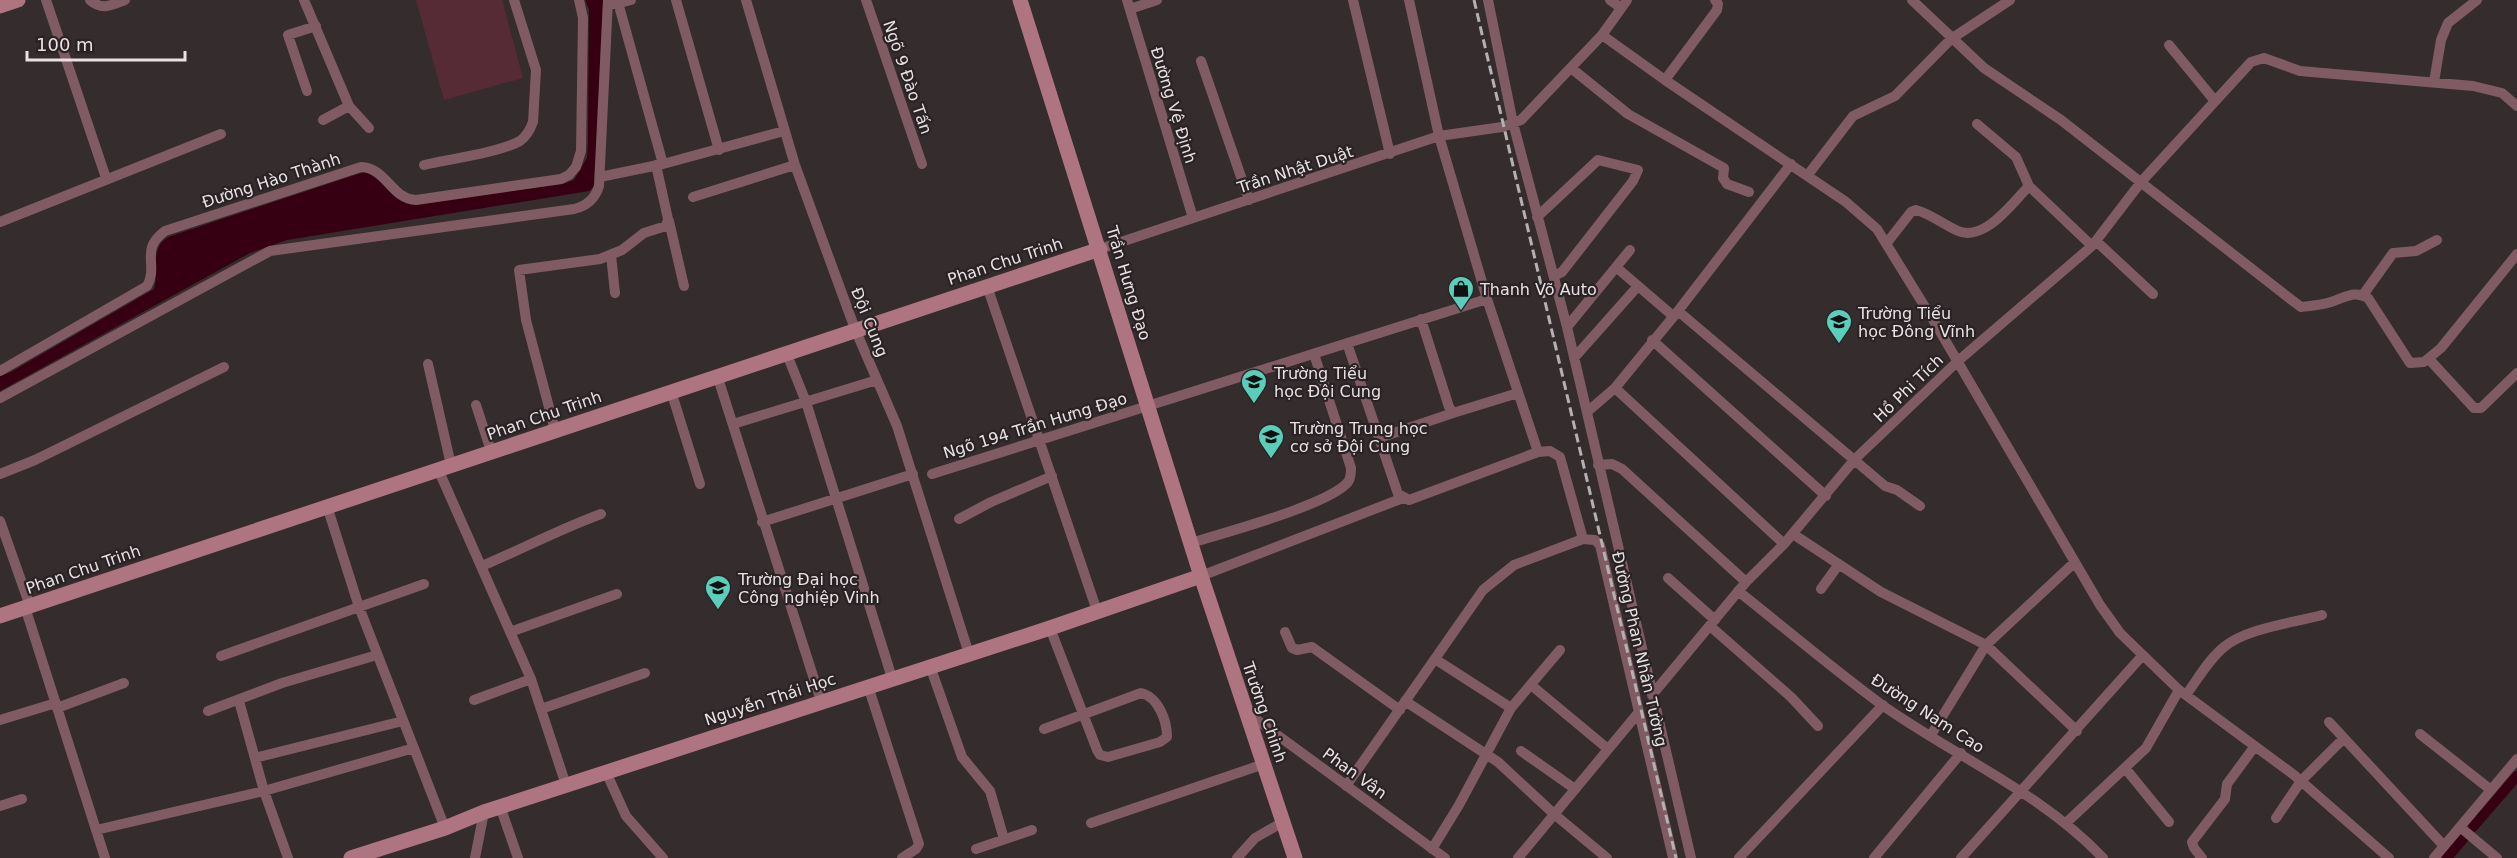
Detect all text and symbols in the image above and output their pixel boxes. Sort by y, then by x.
street label: Ngõ 9 Đào Tấn [879,18,936,137]
scale bar [27,24,184,62]
text: 100 m [36,34,94,55]
street label: Đường Vệ Định [1147,45,1200,166]
street label: Trần Nhật Duật [1234,142,1356,197]
street label: Đường Hào Thành [200,149,343,212]
street label: Trần Hưng Đạo [1102,223,1155,343]
street label: Phan Chu Trinh [945,234,1065,289]
shop icon: Thanh Võ Auto [1446,274,1476,312]
place label: Thanh Võ Auto [1479,280,1597,299]
street label: Đội Cung [847,285,892,360]
place label: Trường Tiểu học Đông Vĩnh [1857,304,1975,341]
school or university icon: Trường Tiểu học Đông Vĩnh [1824,307,1854,345]
street label: Hồ Phi Tích [1870,350,1947,426]
place label: Trường Tiểu học Đội Cung [1273,364,1381,401]
school or university icon: Trường Tiểu học Đội Cung [1239,367,1269,405]
street label: Phan Chu Trinh [484,387,604,444]
street label: Ngõ 194 Trần Hưng Đạo [941,388,1129,463]
place label: Trường Trung học cơ sở Đội Cung [1289,419,1428,456]
school or university icon: Trường Trung học cơ sở Đội Cung [1256,422,1286,460]
street label: Phan Chu Trinh [23,541,143,598]
street label: Đường Phan Nhân Tường [1608,550,1671,749]
place label: Trường Đại học Công nghiệp Vinh [737,570,880,607]
school or university icon: Trường Đại học Công nghiệp Vinh [703,573,733,611]
street label: Trường Chinh [1238,658,1291,765]
street label: Nguyễn Thái Học [702,669,838,730]
street label: Đường Nam Cao [1868,670,1988,757]
street label: Phan Vân [1319,744,1390,803]

